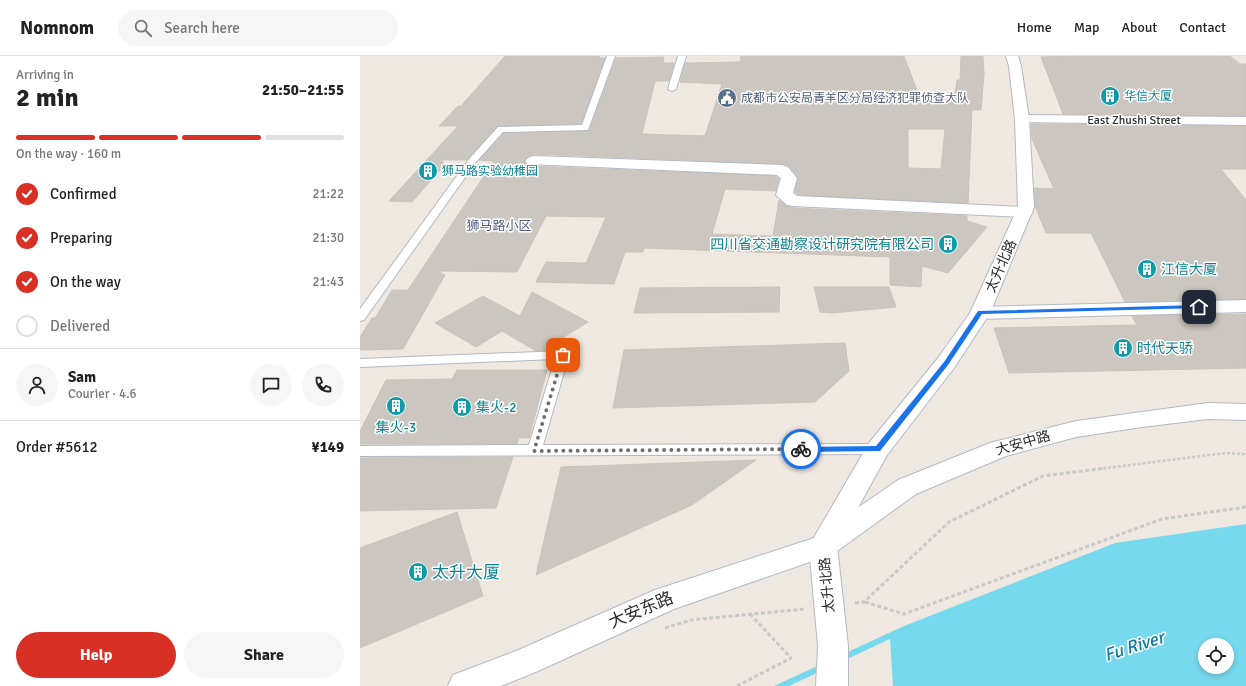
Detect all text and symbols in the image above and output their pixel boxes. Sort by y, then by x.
search box [118,10,398,46]
text: Nomnom [20,16,94,40]
icon: search [132,17,154,39]
text: Search here [164,19,240,37]
text: Home [1017,19,1052,36]
text: Map [1074,19,1099,36]
text: About [1121,19,1157,36]
text: Contact [1179,19,1226,36]
text: Arriving in [16,67,74,83]
text: 21:50–21:55 [262,81,344,99]
text: 2 min [16,82,79,114]
building icon: 华信大厦 [1099,85,1121,107]
public building icon: 成都市公安局青羊区分局经济犯罪侦查大队 [716,87,738,109]
place label: 华信大厦 [1124,89,1172,104]
place label: 成都市公安局青羊区分局经济犯罪侦查大队 [741,91,969,106]
street label: East Zhushi Street [1087,113,1181,128]
text: On the way · 160 m [16,146,121,162]
building icon: 狮马路实验幼稚园 [417,160,439,182]
place label: 狮马路实验幼稚园 [442,164,538,179]
icon: check [16,183,38,205]
text: Confirmed [50,185,117,203]
text: 21:22 [312,186,344,202]
district label: 狮马路小区 [466,218,532,234]
icon: check [16,227,38,249]
text: Preparing [50,229,113,247]
text: 21:30 [312,230,344,246]
building icon: 四川省交通勘察设计研究院有限公司 [937,233,959,255]
place label: 四川省交通勘察设计研究院有限公司 [710,236,934,253]
street label: 太升北路 [982,237,1020,295]
building icon: 江信大厦 [1136,258,1158,280]
place label: 江信大厦 [1161,261,1217,278]
icon: check [16,271,38,293]
text: On the way [50,273,121,291]
text: 21:43 [312,274,344,290]
pin [1182,290,1216,324]
icon: home [1188,296,1210,318]
text: Delivered [50,317,110,335]
building icon: 时代天骄 [1112,337,1134,359]
pin [546,338,580,372]
place label: 时代天骄 [1137,340,1193,357]
icon: bag [552,344,574,366]
button: person [16,364,58,406]
button: chat [250,364,292,406]
button: phone [302,364,344,406]
text: Sam [68,368,96,386]
text: Courier · 4.6 [68,386,137,402]
building icon: 集火-3 [385,395,407,417]
building icon: 集火-2 [451,396,473,418]
place label: 集火-2 [476,399,516,416]
place label: 集火-3 [376,419,416,436]
street label: 大安中路 [994,427,1052,459]
courier [781,429,821,469]
text: Order #5612 [16,438,98,456]
text: ¥149 [312,438,344,456]
icon: bike [790,438,812,460]
street label: 太升北路 [816,556,838,614]
building icon: 太升大厦 [407,561,429,583]
place label: 太升大厦 [432,562,500,583]
street label: 大安东路 [606,587,676,633]
water label: Fu River [1101,625,1169,666]
button: Help [16,632,176,678]
button: Share [184,632,344,678]
map controls [1198,638,1234,674]
button: locate [1198,638,1234,674]

